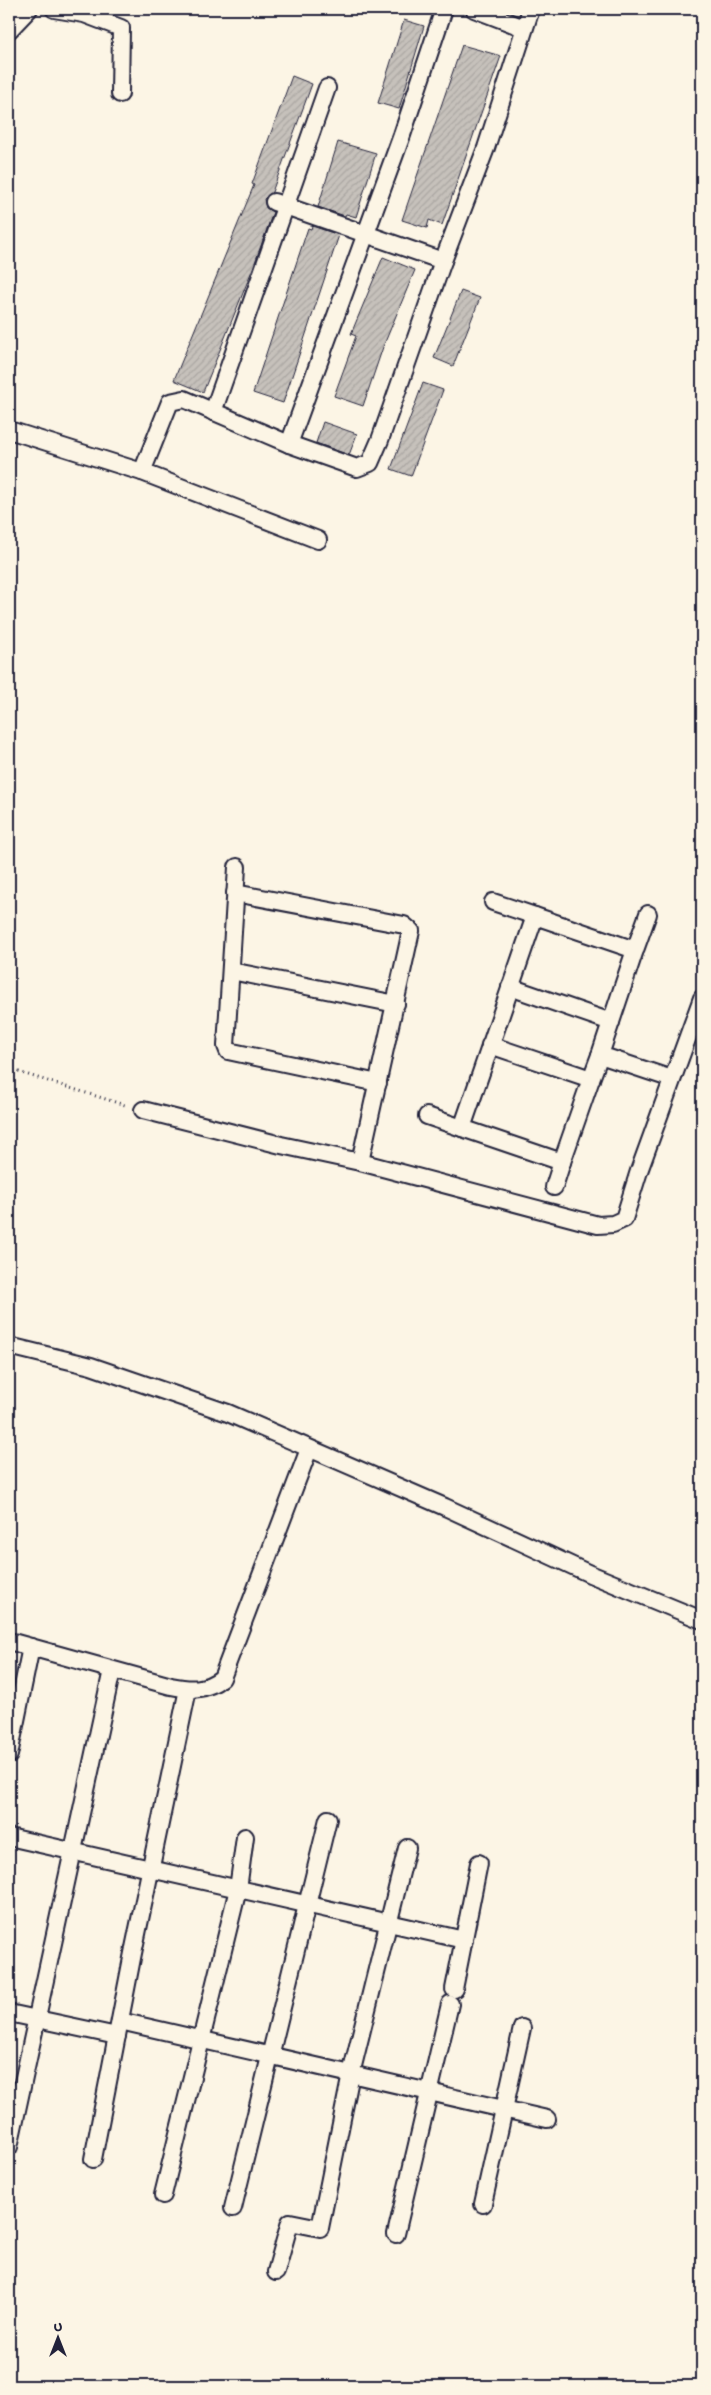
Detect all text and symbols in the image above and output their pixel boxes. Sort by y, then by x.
north arrow [32,2312,82,2362]
text: U [54,2319,62,2336]

